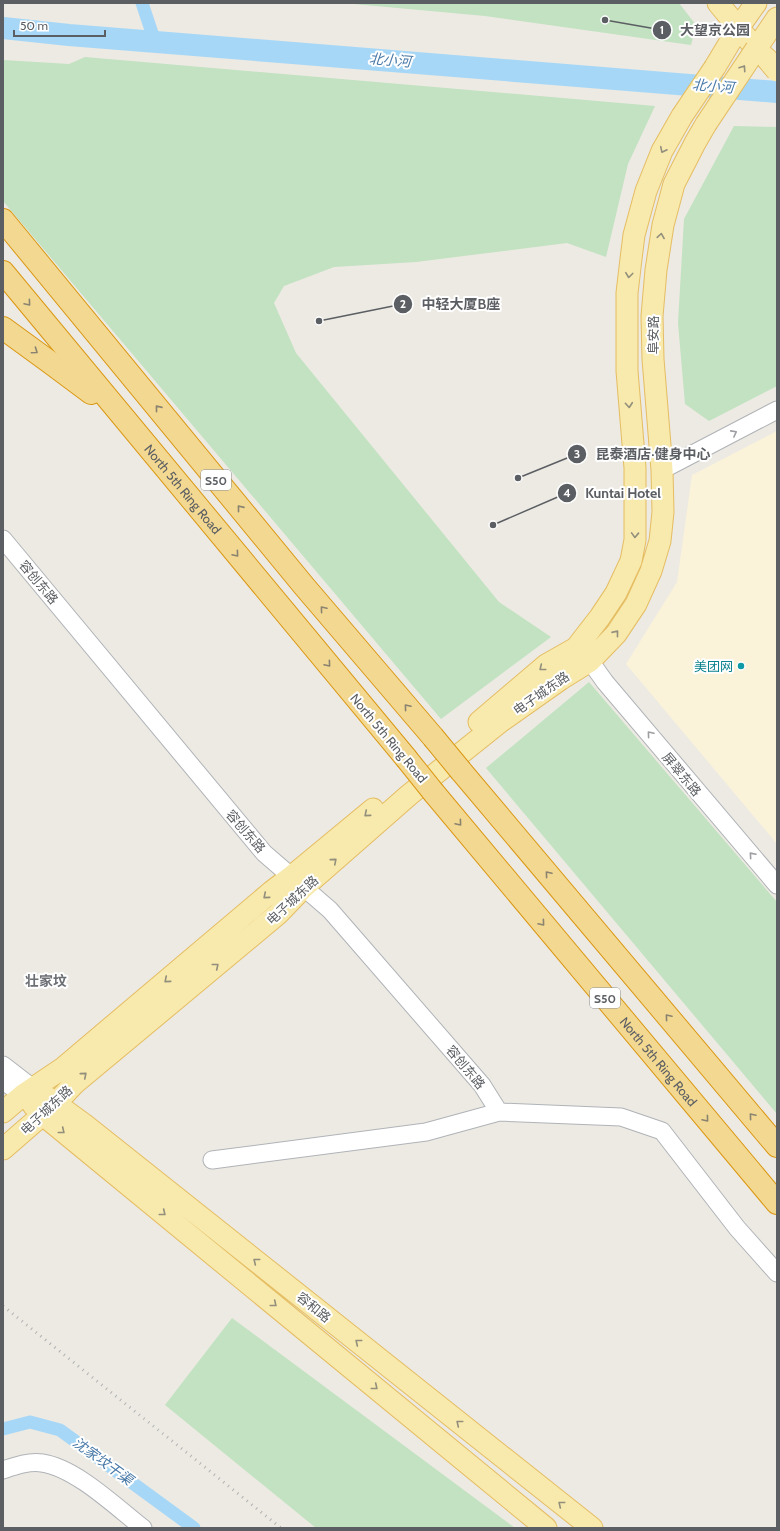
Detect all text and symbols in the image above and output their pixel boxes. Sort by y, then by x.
scale bar [14,12,105,38]
callout: 大望京公园 [652,17,758,43]
text: 50 m [20,18,48,33]
text: 大望京公园 [680,21,750,39]
text: 1 [660,22,664,37]
water label: 北小河 [368,49,415,71]
one-way arrow [738,65,746,72]
water label: 北小河 [691,75,738,97]
one-way arrow [660,146,668,154]
one-way arrow [656,233,665,239]
one-way arrow [624,272,633,278]
callout: 中轻大厦B座 [393,291,508,317]
text: 中轻大厦B座 [422,295,500,313]
text: 2 [400,296,406,311]
one-way arrow [23,298,30,305]
street label: 阜安路 [645,315,661,355]
one-way arrow [31,346,38,354]
one-way arrow [625,402,634,408]
one-way arrow [155,405,162,413]
one-way arrow [729,430,737,437]
street label: North 5th Ring Road [141,441,225,537]
callout: 昆泰酒店·健身中心 [567,441,719,467]
text: 昆泰酒店·健身中心 [595,445,711,463]
text: 3 [574,446,580,461]
road number: S50 [201,470,231,490]
callout: Kuntai Hotel [557,480,669,506]
text: Kuntai Hotel [585,484,661,502]
text: 4 [563,485,571,500]
one-way arrow [238,506,245,513]
one-way arrow [630,532,639,538]
one-way arrow [231,549,238,556]
street label: 容创东路 [16,557,62,607]
one-way arrow [321,606,328,613]
one-way arrow [612,630,619,637]
place label: 美团网 [694,658,733,674]
one-way arrow [323,660,330,667]
marker: 美团网 [736,661,746,671]
one-way arrow [540,664,547,671]
street label: 电子城东路 [510,668,572,718]
street label: North 5th Ring Road [347,690,431,786]
one-way arrow [405,705,412,712]
one-way arrow [647,732,654,739]
street label: 屏翠东路 [659,749,705,799]
street label: 容创东路 [223,806,269,856]
one-way arrow [364,809,371,816]
one-way arrow [455,818,462,825]
one-way arrow [749,852,756,860]
one-way arrow [329,858,337,865]
street label: 电子城东路 [263,872,321,928]
one-way arrow [546,872,553,879]
one-way arrow [263,891,270,898]
one-way arrow [538,918,545,925]
one-way arrow [212,963,219,970]
district label: 壮家坟 [25,972,67,990]
one-way arrow [164,975,171,982]
road number: S50 [590,988,620,1008]
street label: North 5th Ring Road [617,1014,700,1109]
one-way arrow [666,1014,673,1021]
street label: 容创东路 [443,1042,489,1092]
one-way arrow [79,1073,86,1080]
street label: 电子城东路 [17,1082,75,1138]
one-way arrow [749,1114,756,1121]
one-way arrow [702,1115,709,1122]
one-way arrow [58,1126,65,1133]
one-way arrow [158,1208,165,1215]
one-way arrow [253,1259,260,1266]
street label: 容和路 [294,1289,334,1325]
one-way arrow [270,1300,277,1307]
one-way arrow [355,1339,362,1346]
one-way arrow [370,1382,377,1389]
one-way arrow [457,1420,464,1427]
water label: 沈家坟干渠 [69,1433,138,1490]
one-way arrow [559,1501,566,1508]

